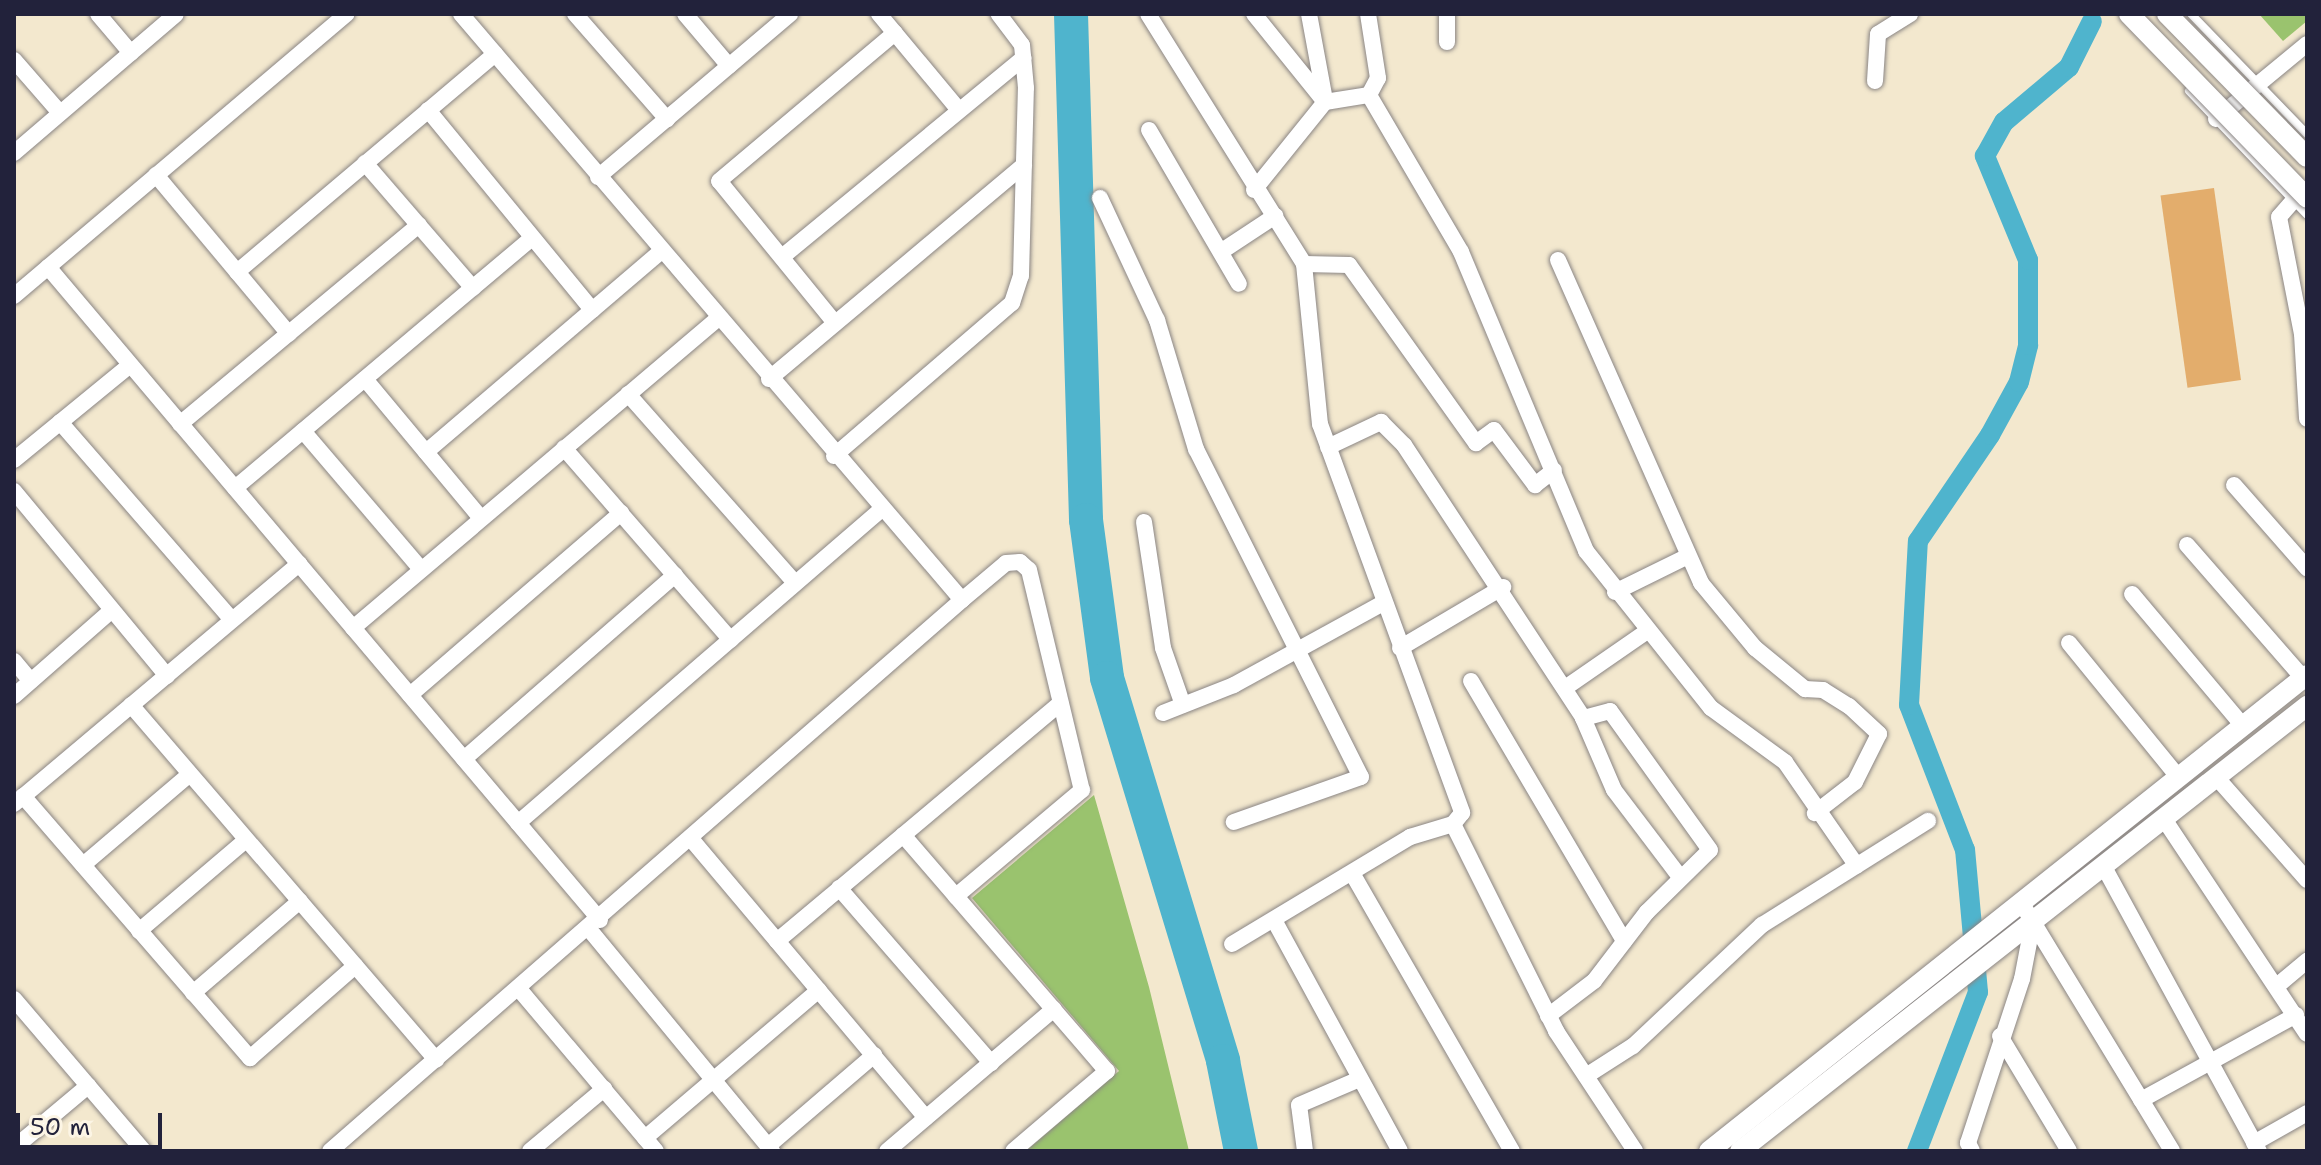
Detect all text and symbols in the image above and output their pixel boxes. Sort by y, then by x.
scale bar [20,1097,166,1147]
text: 50 m [30,1111,90,1143]

